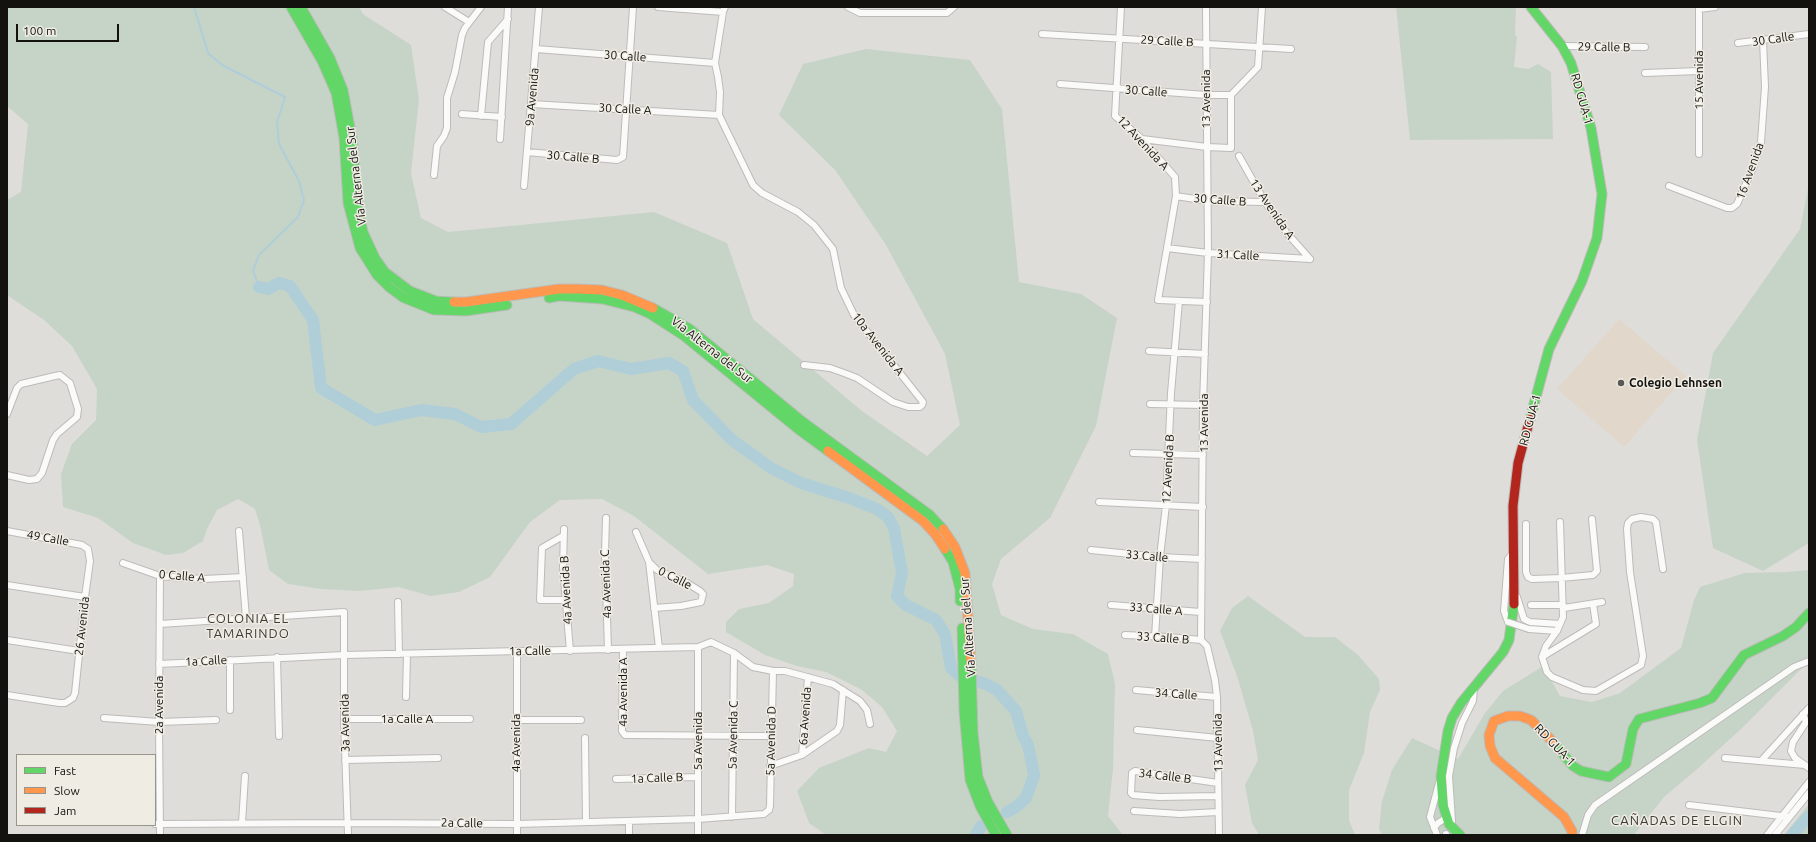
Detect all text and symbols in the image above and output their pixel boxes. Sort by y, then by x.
scale bar [18,16,121,42]
text: 100 m [23,24,56,37]
street label: 30 Calle [1751,29,1795,49]
street label: 29 Calle B [1140,32,1194,50]
street label: 29 Calle B [1577,39,1631,55]
street label: 30 Calle [603,47,647,65]
street label: 15 Avenida [1692,50,1706,110]
street label: 9a Avenida [522,67,542,127]
street label: 13 Avenida [1199,69,1213,129]
street label: RD GUA-1 [1568,72,1596,126]
street label: 30 Calle [1124,82,1168,100]
street label: 30 Calle A [598,100,652,118]
street label: 12 Avenida A [1114,113,1172,173]
street label: Vía Alterna del Sur [343,126,369,226]
street label: 16 Avenida [1733,141,1767,201]
street label: 30 Calle B [546,148,600,166]
street label: 13 Avenida A [1246,176,1298,242]
street label: 30 Calle B [1193,191,1247,209]
street label: 31 Calle [1216,247,1260,263]
street label: 10a Avenida A [849,310,907,378]
street label: Vía Alterna del Sur [668,314,756,386]
place label: Colegio Lehnsen [1629,376,1722,390]
marker: Colegio Lehnsen [1616,378,1626,388]
street label: 13 Avenida [1197,393,1211,453]
street label: RD GUA-1 [1516,393,1544,447]
street label: 12 Avenida B [1159,434,1177,504]
street label: 49 Calle [26,527,70,549]
street label: 33 Calle [1125,547,1169,565]
street label: 4a Avenida C [598,549,614,619]
street label: 4a Avenida B [557,555,575,625]
street label: 0 Calle [656,563,694,593]
street label: 0 Calle A [158,567,206,585]
street label: Vía Alterna del Sur [957,577,979,677]
street label: 26 Avenida [72,596,92,656]
street label: 33 Calle A [1129,600,1183,618]
district label: COLONIA EL TAMARINDO [206,611,290,642]
street label: 33 Calle B [1136,629,1190,647]
street label: 1a Calle [509,643,551,659]
street label: 1a Calle [185,653,227,669]
street label: 4a Avenida A [616,657,630,727]
street label: 2a Avenida [152,676,166,734]
street label: 34 Calle [1154,685,1198,703]
street label: 6a Avenida [796,686,814,746]
street label: 3a Avenida [337,694,353,752]
street label: 5a Avenida C [725,700,741,770]
street label: 5a Avenida D [763,706,779,776]
street label: 1a Calle A [381,712,433,726]
street label: 5a Avenida [691,712,705,770]
street label: 13 Avenida [1210,713,1226,773]
street label: 4a Avenida [509,714,523,772]
street label: RD GUA-1 [1531,721,1579,769]
legend [16,754,156,826]
text: Fast [54,764,76,777]
street label: 34 Calle B [1138,766,1192,786]
street label: 1a Calle B [631,770,683,786]
text: Slow [54,784,80,797]
text: Jam [54,804,76,817]
district label: CAÑADAS DE ELGIN [1611,813,1743,829]
street label: 2a Calle [441,815,483,831]

